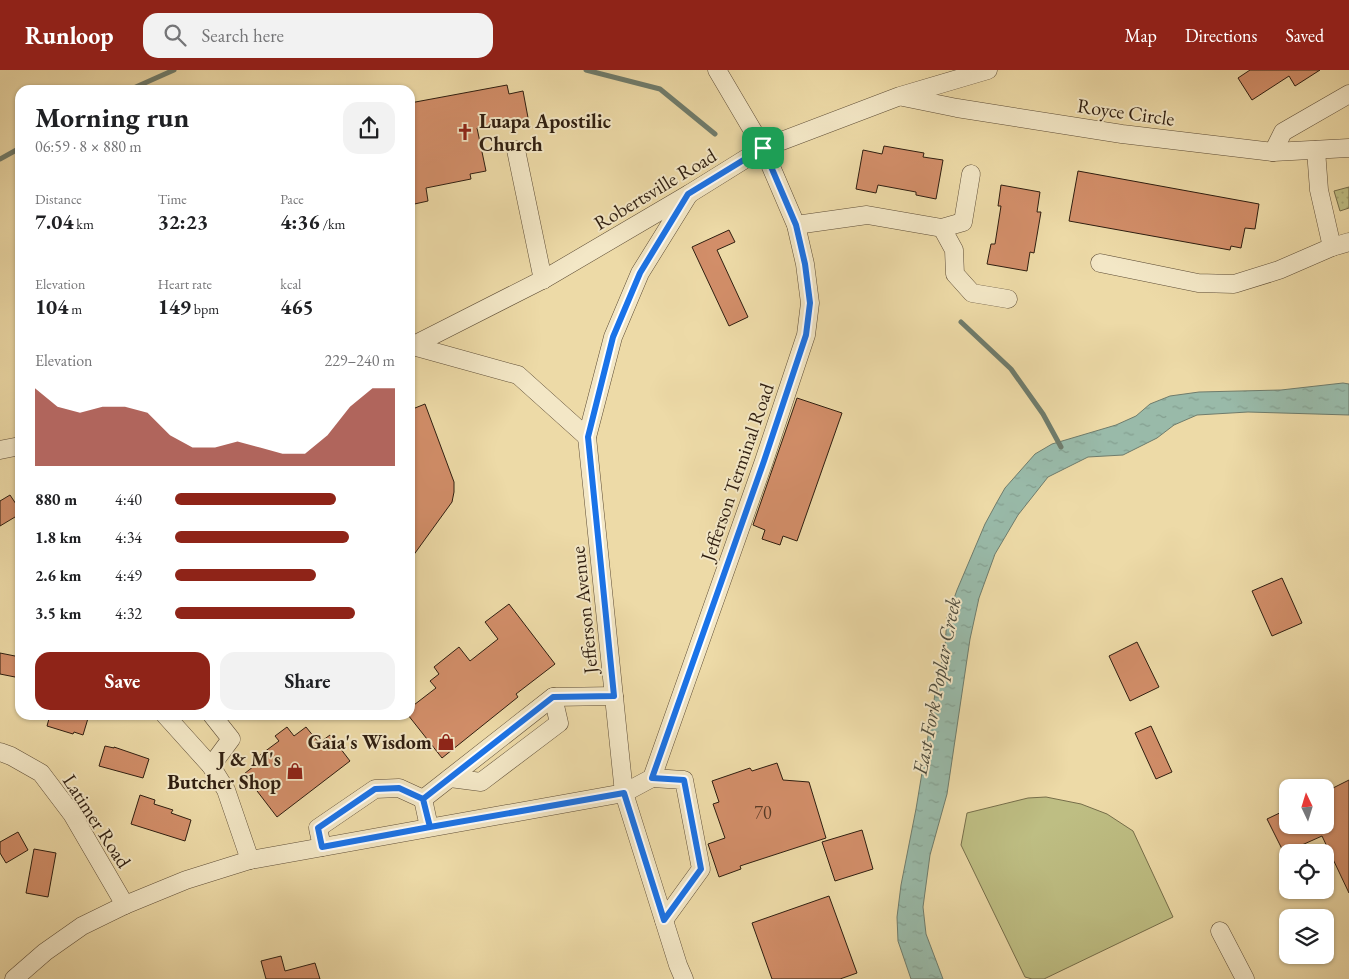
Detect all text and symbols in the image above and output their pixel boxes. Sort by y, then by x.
search box [143,13,493,58]
text: Runloop [25,20,113,51]
icon: search [161,21,189,49]
text: Search here [201,23,284,48]
text: Map [1125,24,1157,47]
text: Directions [1185,24,1257,47]
text: Saved [1285,24,1324,47]
street label: Royce Circle [1076,92,1177,132]
text: Morning run [35,99,189,135]
button: share [343,102,395,154]
place label: Luapa Apostilic Church [479,108,611,157]
church icon: Luapa Apostilic Church [455,122,475,142]
pin [742,127,784,169]
icon: arrive [749,134,777,162]
text: 06:59 · 8 × 880 m [35,136,142,157]
street label: Robertsville Road [589,142,722,236]
text: Distance [35,190,82,208]
text: Time [158,190,187,208]
text: Pace [280,190,304,208]
text: 7.04 [35,208,74,235]
text: 32:23 [158,208,208,235]
text: 4:36 [280,208,320,235]
text: km [74,215,94,233]
text: /km [320,215,345,233]
text: Elevation [35,275,85,293]
text: Heart rate [158,275,212,293]
text: kcal [280,275,301,293]
text: 104 [35,293,68,320]
text: 149 [158,293,191,320]
text: 465 [280,293,314,320]
text: m [68,300,82,318]
text: bpm [191,300,219,318]
text: Elevation [35,350,93,371]
text: 229–240 m [324,350,395,371]
street label: Jefferson Terminal Road [694,379,780,566]
text: 880 m [35,489,77,510]
text: 4:40 [115,489,142,510]
text: 1.8 km [35,527,81,548]
text: 4:34 [115,527,142,548]
street label: Jefferson Avenue [564,545,604,677]
text: 2.6 km [35,565,81,586]
text: 4:49 [115,565,142,586]
water label: East Fork Poplar Creek [905,595,967,778]
text: 3.5 km [35,603,81,624]
text: 4:32 [115,603,142,624]
button: Save [35,652,210,710]
button: Share [220,652,395,710]
place label: Gaia's Wisdom [308,729,432,755]
shop icon: Gaia's Wisdom [436,732,456,752]
place label: J & M's Butcher Shop [167,746,281,795]
shop icon: J & M's Butcher Shop [285,761,305,781]
street label: Latimer Road [57,769,137,874]
north arrow [1279,779,1334,834]
map controls [1279,779,1334,964]
house number: 70 [754,801,772,824]
button: locate [1279,844,1334,899]
button: layers [1279,909,1334,964]

